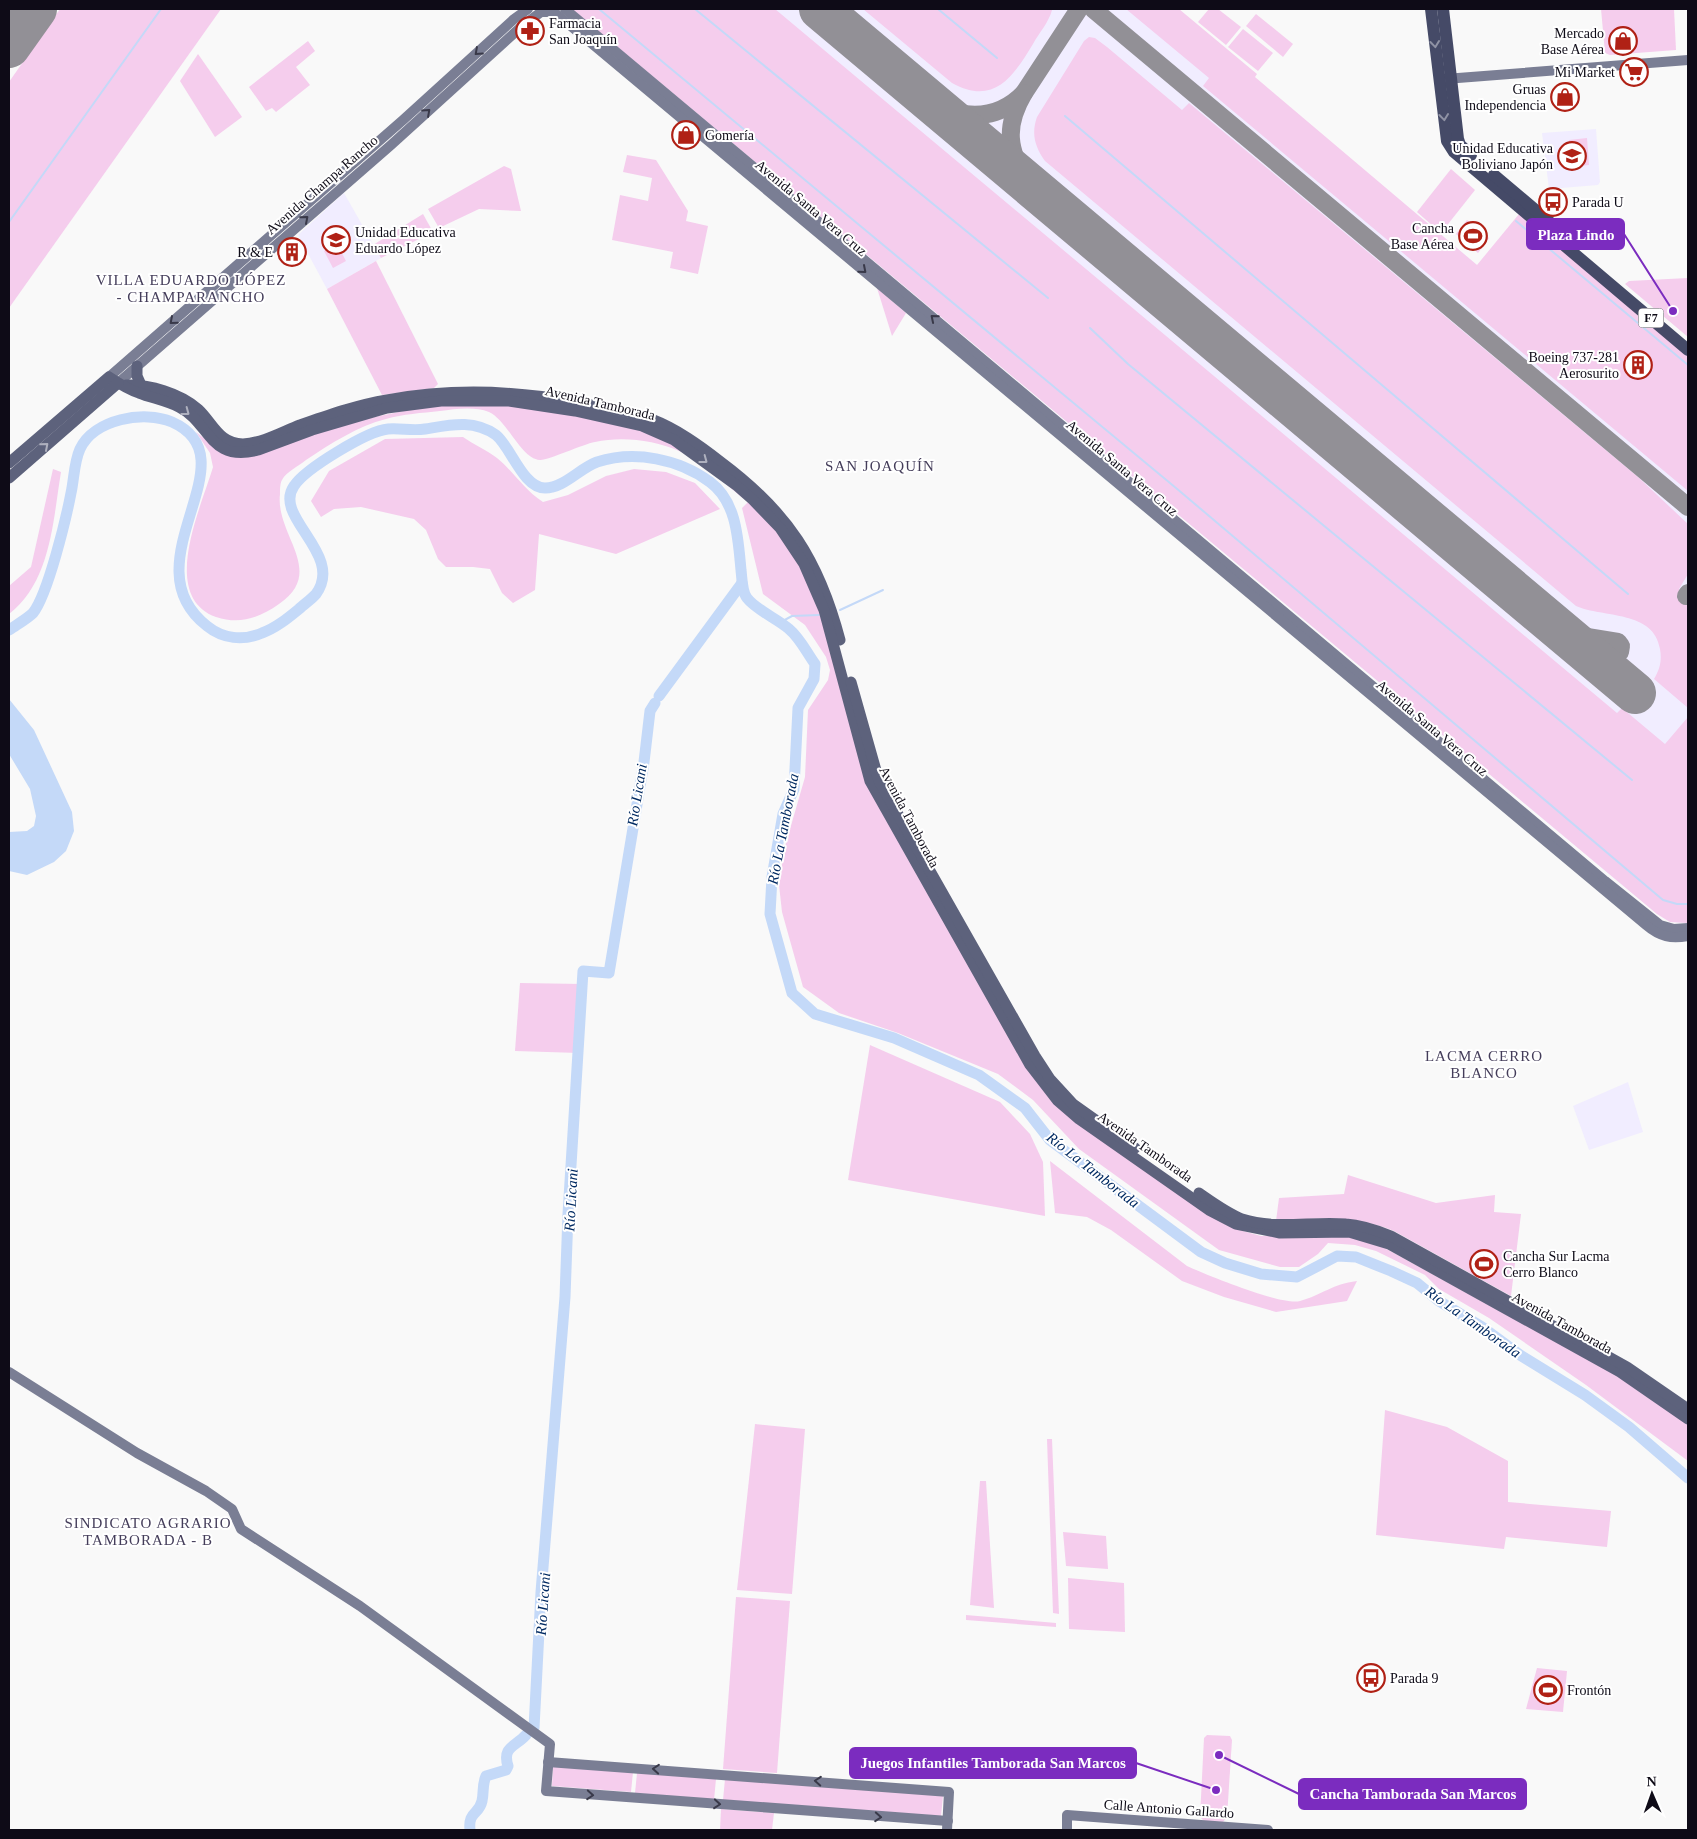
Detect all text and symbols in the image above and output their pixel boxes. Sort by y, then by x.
pharmacy icon: Farmacia San Joaquín [515,16,545,46]
place label: Farmacia San Joaquín [549,16,617,47]
place label: Mercado Base Aérea [1541,26,1605,57]
shop icon: Mercado Base Aérea [1608,26,1638,56]
one-way arrow [1429,41,1440,49]
one-way arrow [474,46,483,55]
supermarket icon: Mi Market [1619,57,1649,87]
place label: Mi Market [1555,65,1615,80]
place label: Gruas Independencia [1464,82,1547,113]
shop icon: Gruas Independencia [1550,82,1580,112]
one-way arrow [421,109,430,118]
one-way arrow [1438,113,1449,121]
shop icon: Gomería [671,120,701,150]
place label: Gomería [705,128,755,143]
street label: Avenida Champa Rancho [263,132,381,238]
place label: Unidad Educativa Boliviano Japón [1452,141,1554,172]
school or university icon: Unidad Educativa Boliviano Japón [1557,141,1587,171]
street label: Avenida Santa Vera Cruz [752,157,870,259]
bus stop icon: Parada U [1538,187,1568,217]
place label: Parada U [1572,195,1624,210]
one-way arrow [300,216,309,225]
callout: Plaza Lindo [1527,219,1624,249]
place label: Cancha Base Aérea [1391,221,1455,252]
sports icon: Cancha Base Aérea [1458,221,1488,251]
school or university icon: Unidad Educativa Eduardo López [321,225,351,255]
place label: Unidad Educativa Eduardo López [355,225,456,256]
text: Plaza Lindo [1537,227,1615,243]
building icon: R & E [277,237,307,267]
place label: R & E [237,245,273,260]
one-way arrow [857,264,866,273]
district label: VILLA EDUARDO LÓPEZ - CHAMPARANCHO [96,272,286,305]
road number: F7 [1638,308,1664,328]
one-way arrow [931,315,940,324]
one-way arrow [169,316,178,325]
place label: Boeing 737-281 Aerosurito [1528,350,1619,381]
building icon: Boeing 737-281 Aerosurito [1623,350,1653,380]
street label: Avenida Tamborada [544,383,657,423]
one-way arrow [180,406,190,415]
street label: Avenida Santa Vera Cruz [1063,417,1181,519]
one-way arrow [40,443,49,452]
one-way arrow [698,455,707,463]
district label: SAN JOAQUÍN [825,458,935,474]
street label: Avenida Santa Vera Cruz [1373,677,1491,779]
water label: Río Licani [624,763,650,828]
street label: Avenida Tamborada [876,764,942,871]
water label: Río La Tamborada [764,772,802,887]
district label: LACMA CERRO BLANCO [1425,1048,1543,1081]
street label: Avenida Tamborada [1095,1109,1196,1186]
water label: Río La Tamborada [1043,1128,1142,1211]
water label: Río Licani [561,1168,581,1233]
sports icon: Cancha Sur Lacma Cerro Blanco [1469,1249,1499,1279]
place label: Cancha Sur Lacma Cerro Blanco [1503,1249,1610,1280]
water label: Río La Tamborada [1421,1283,1524,1361]
street label: Avenida Tamborada [1509,1289,1615,1357]
district label: SINDICATO AGRARIO TAMBORADA - B [64,1515,232,1548]
water label: Río Licani [533,1572,553,1637]
bus stop icon: Parada 9 [1356,1663,1386,1693]
place label: Parada 9 [1390,1671,1439,1686]
sports icon: Frontón [1533,1675,1563,1705]
place label: Frontón [1567,1683,1611,1698]
callout: Juegos Infantiles Tamborada San Marcos [850,1748,1136,1778]
text: Juegos Infantiles Tamborada San Marcos [860,1755,1126,1771]
one-way arrow [652,1764,660,1775]
north arrow [1627,1769,1677,1819]
text: N [1646,1774,1657,1789]
one-way arrow [814,1776,822,1787]
callout: Cancha Tamborada San Marcos [1299,1779,1526,1809]
text: Cancha Tamborada San Marcos [1310,1786,1517,1802]
one-way arrow [586,1789,594,1800]
street label: Calle Antonio Gallardo [1103,1797,1235,1821]
one-way arrow [713,1798,721,1809]
one-way arrow [875,1811,883,1822]

